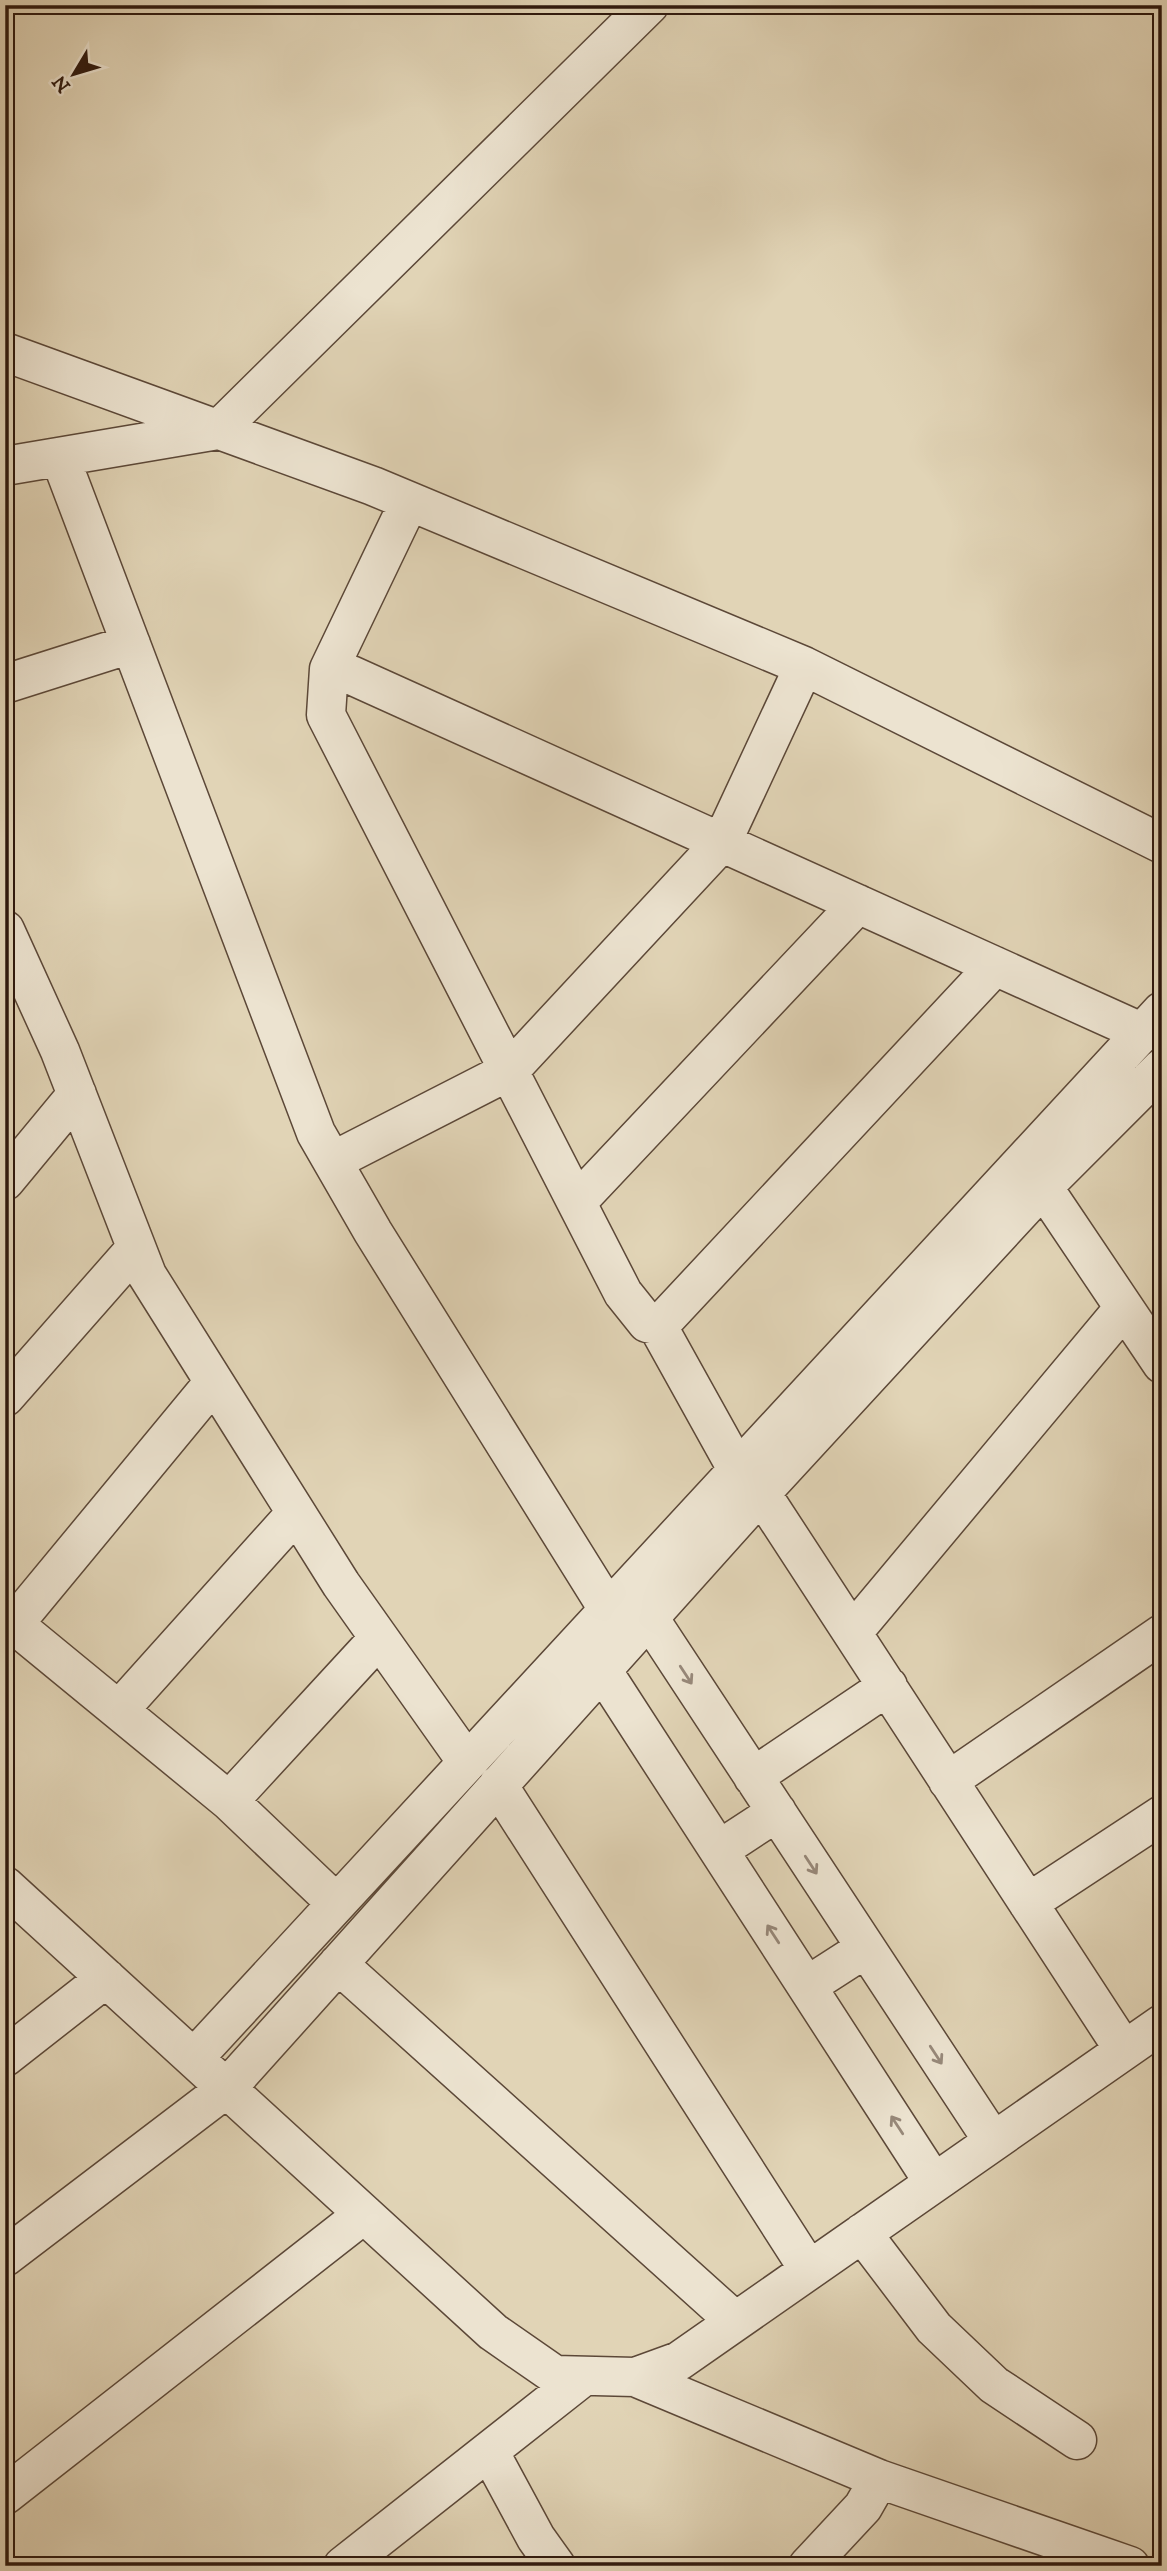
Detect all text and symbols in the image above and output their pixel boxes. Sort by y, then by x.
north arrow [38,38,108,108]
text: N [48,70,76,97]
one-way arrow [679,1665,693,1684]
one-way arrow [804,1855,819,1874]
one-way arrow [766,1925,780,1944]
one-way arrow [929,2045,944,2064]
one-way arrow [889,2116,903,2136]

